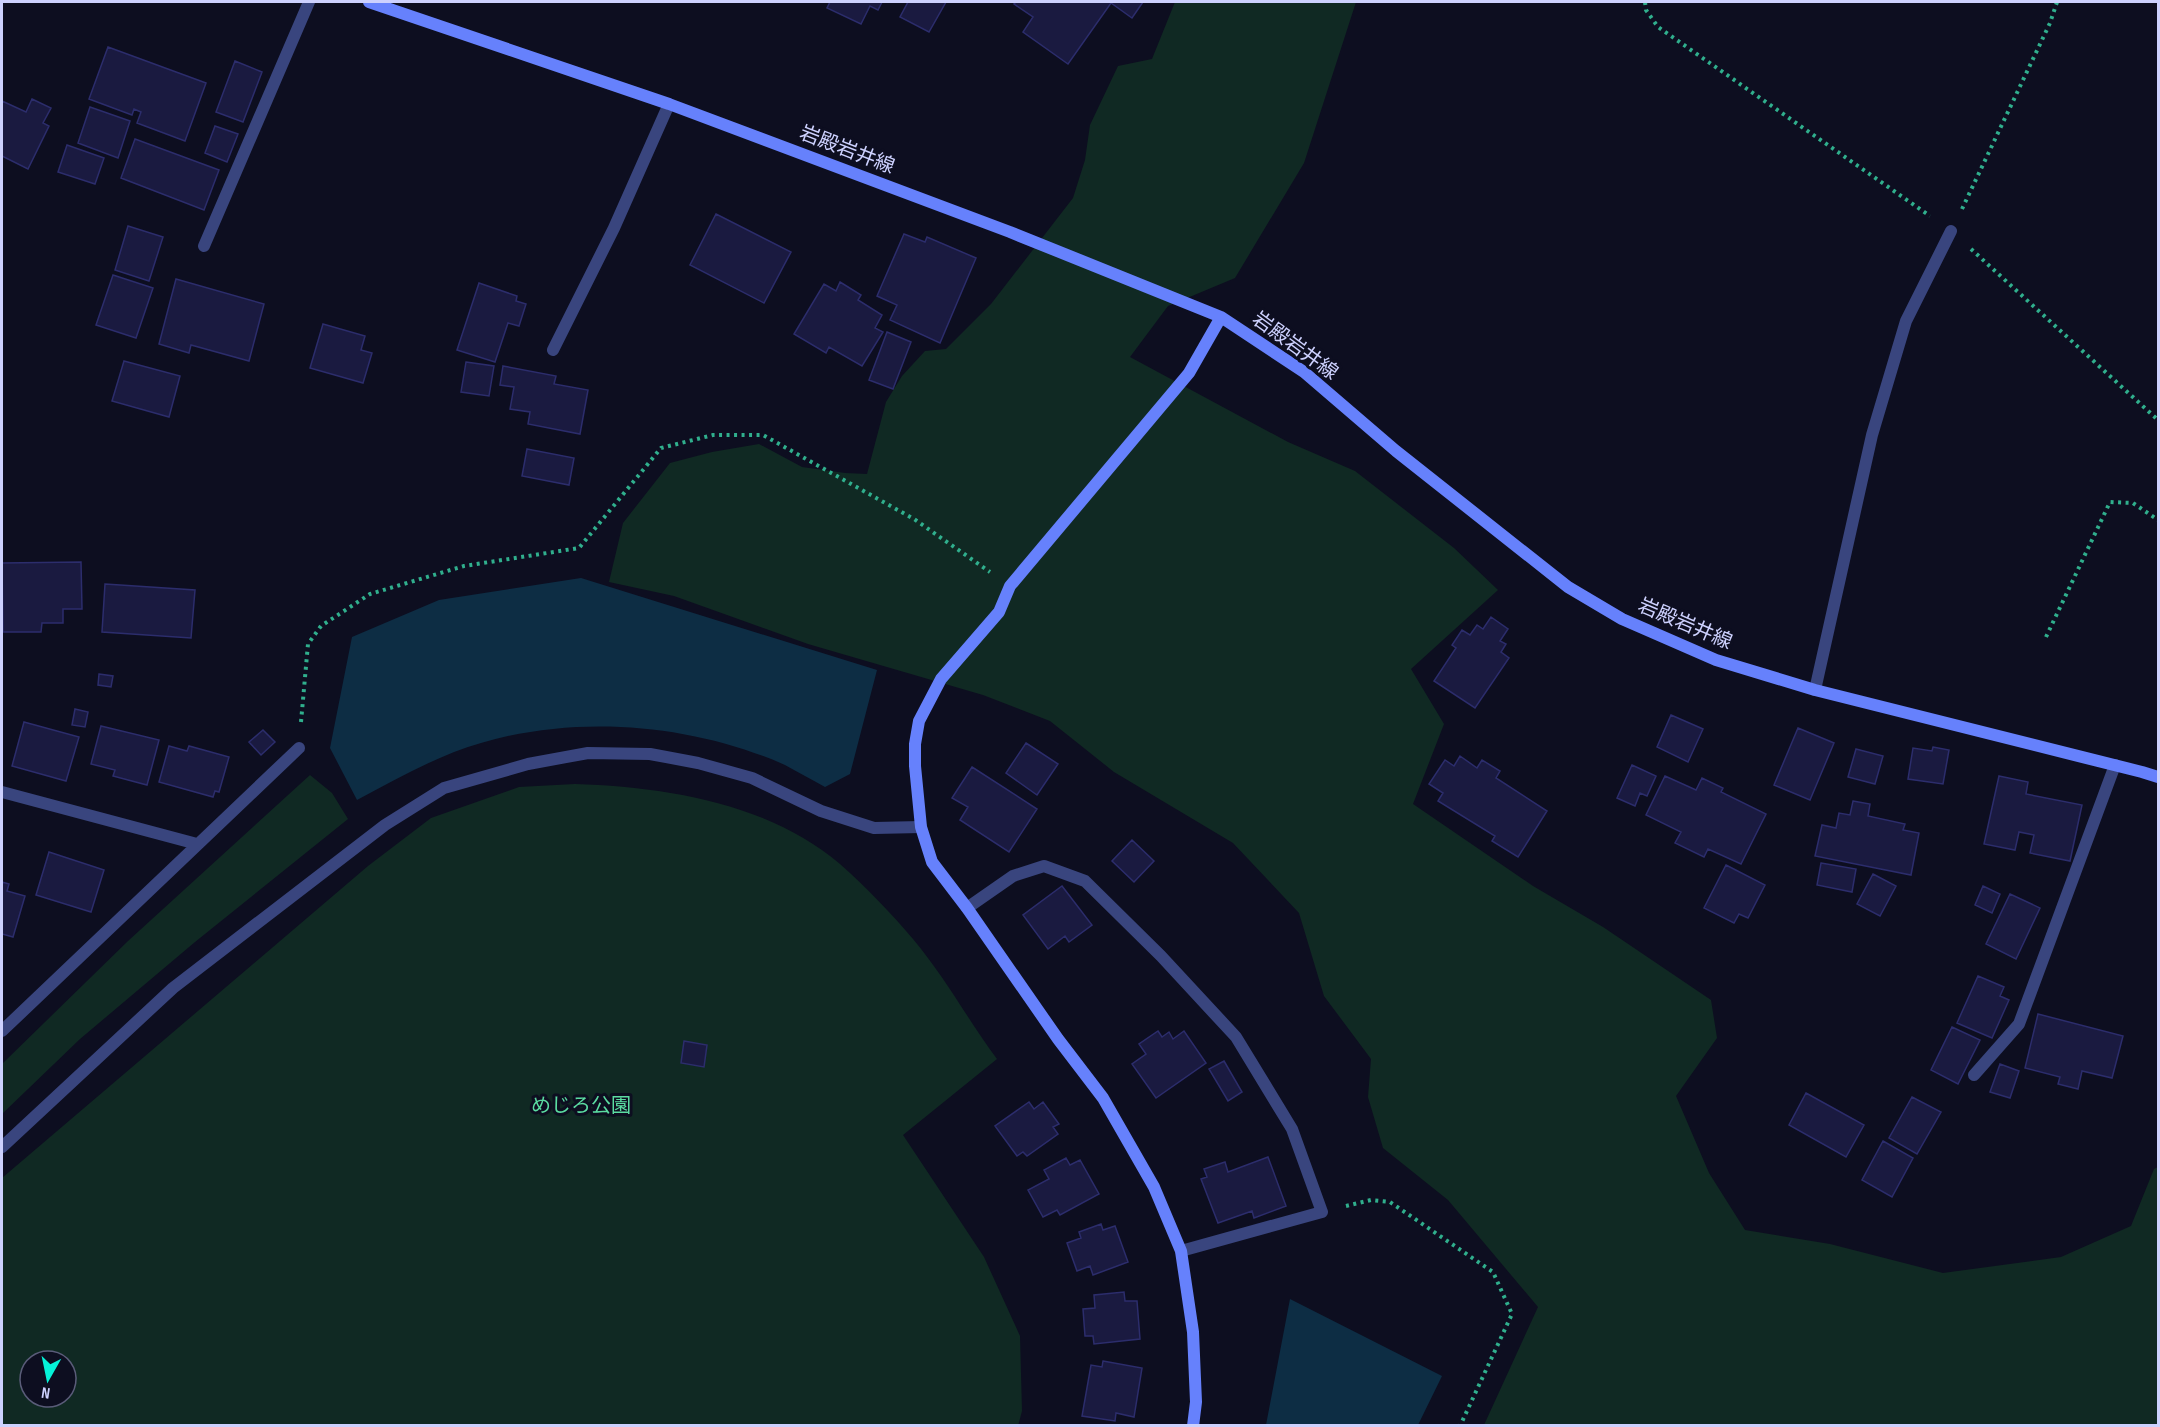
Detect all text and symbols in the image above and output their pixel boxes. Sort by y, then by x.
street label: 岩殿岩井線 [796,121,898,179]
street label: 岩殿岩井線 [1247,307,1343,385]
street label: 岩殿岩井線 [1634,593,1736,655]
park label: めじろ公園 [531,1094,631,1118]
north arrow [18,1349,78,1409]
text: N [40,1382,52,1402]

